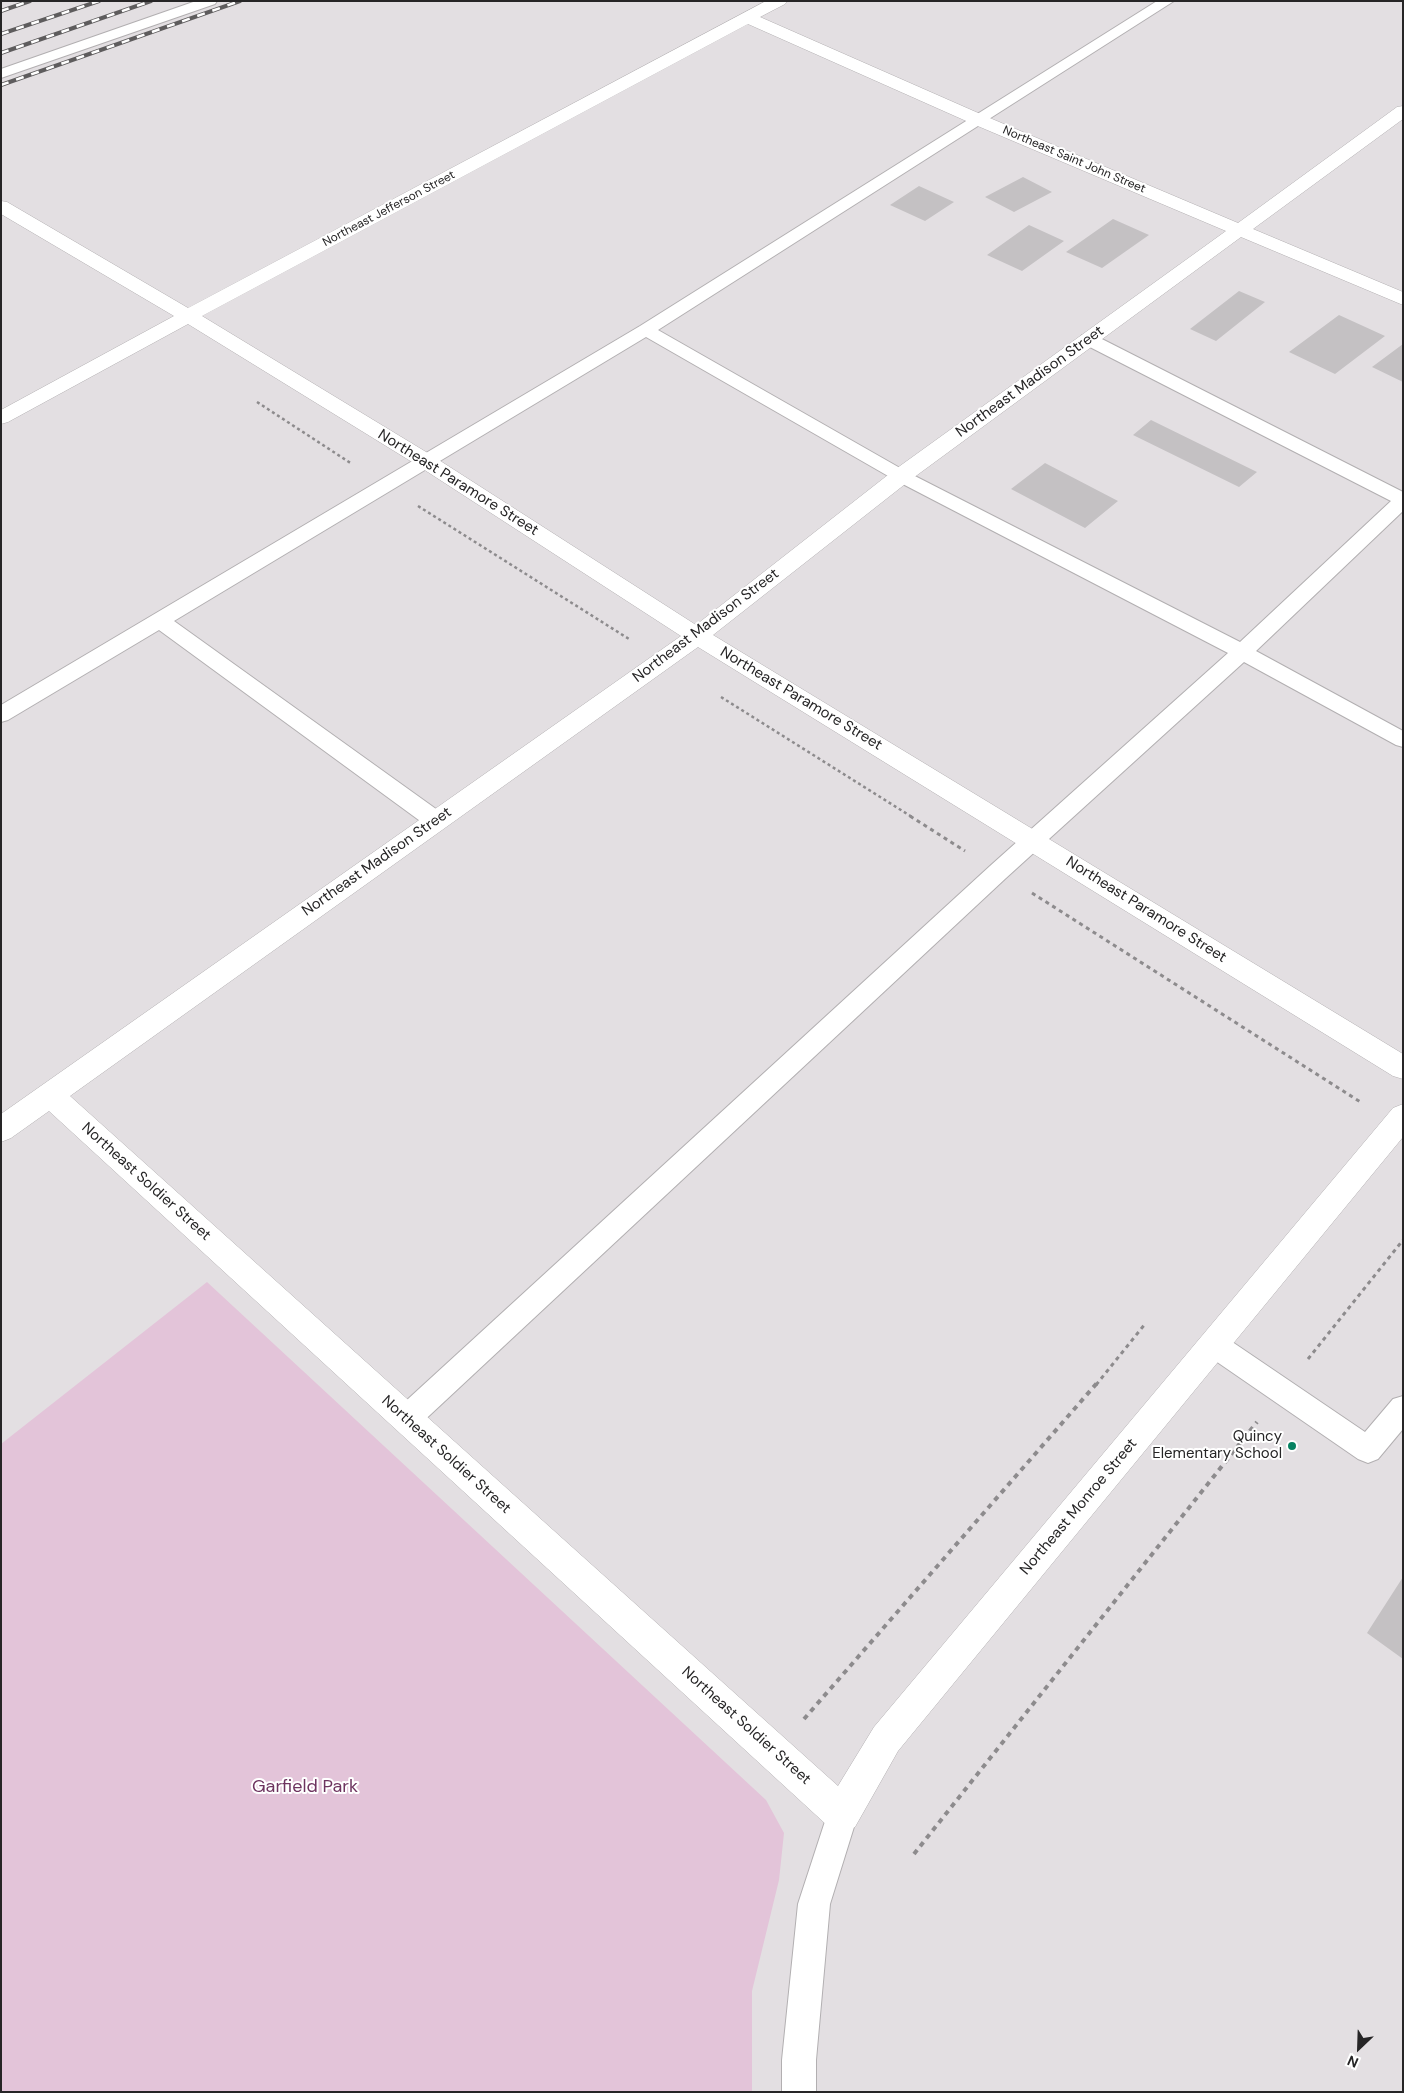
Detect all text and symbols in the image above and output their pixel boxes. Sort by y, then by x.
street label: Northeast Saint John Street [1000,123,1148,197]
street label: Northeast Jefferson Street [320,168,458,250]
street label: Northeast Madison Street [953,322,1107,442]
street label: Northeast Paramore Street [374,426,542,540]
street label: Northeast Madison Street [629,565,783,687]
street label: Northeast Paramore Street [717,643,885,755]
street label: Northeast Madison Street [299,803,455,921]
street label: Northeast Paramore Street [1062,853,1230,967]
street label: Northeast Soldier Street [78,1119,214,1245]
street label: Northeast Soldier Street [378,1392,514,1518]
place label: Quincy Elementary School [1152,1428,1282,1463]
street label: Northeast Monroe Street [1017,1435,1141,1579]
marker: Quincy Elementary School [1286,1440,1298,1452]
street label: Northeast Soldier Street [678,1663,814,1789]
park label: Garfield Park [252,1776,358,1798]
north arrow [1334,2023,1384,2073]
text: N [1345,2051,1361,2072]

